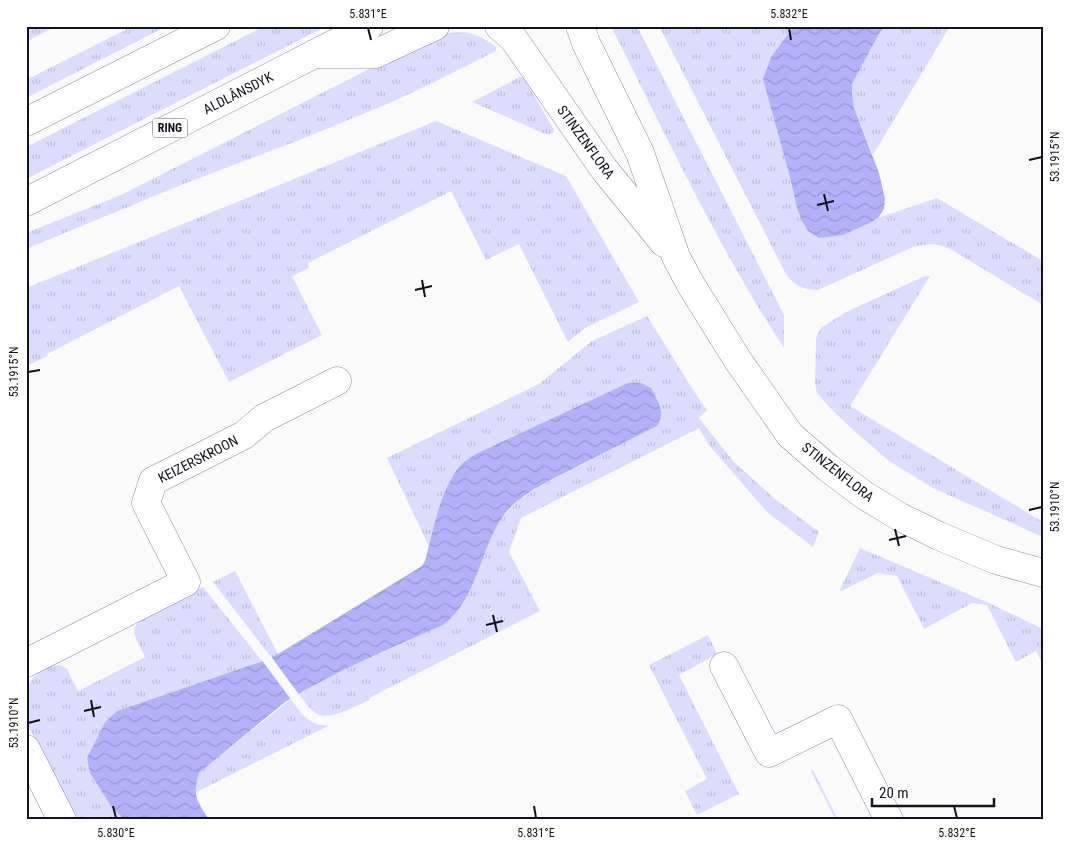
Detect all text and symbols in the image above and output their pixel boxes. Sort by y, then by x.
text: 5.831°E [349,7,387,21]
text: 5.832°E [770,7,808,21]
street label: ALDLÂNSDYK [200,68,276,117]
street label: STINZENFLORA [554,102,618,182]
road number: RING [152,119,188,138]
text: 53.1915°N [1048,132,1062,182]
text: 53.1915°N [7,347,21,397]
street label: KEIZERSKROON [155,432,241,486]
street label: STINZENFLORA [799,439,877,505]
text: 53.1910°N [1048,482,1062,532]
text: 53.1910°N [7,698,21,748]
scale bar [872,776,994,808]
text: 20 m [879,784,909,802]
text: 5.830°E [97,826,135,840]
text: 5.831°E [517,826,555,840]
text: 5.832°E [938,826,976,840]

